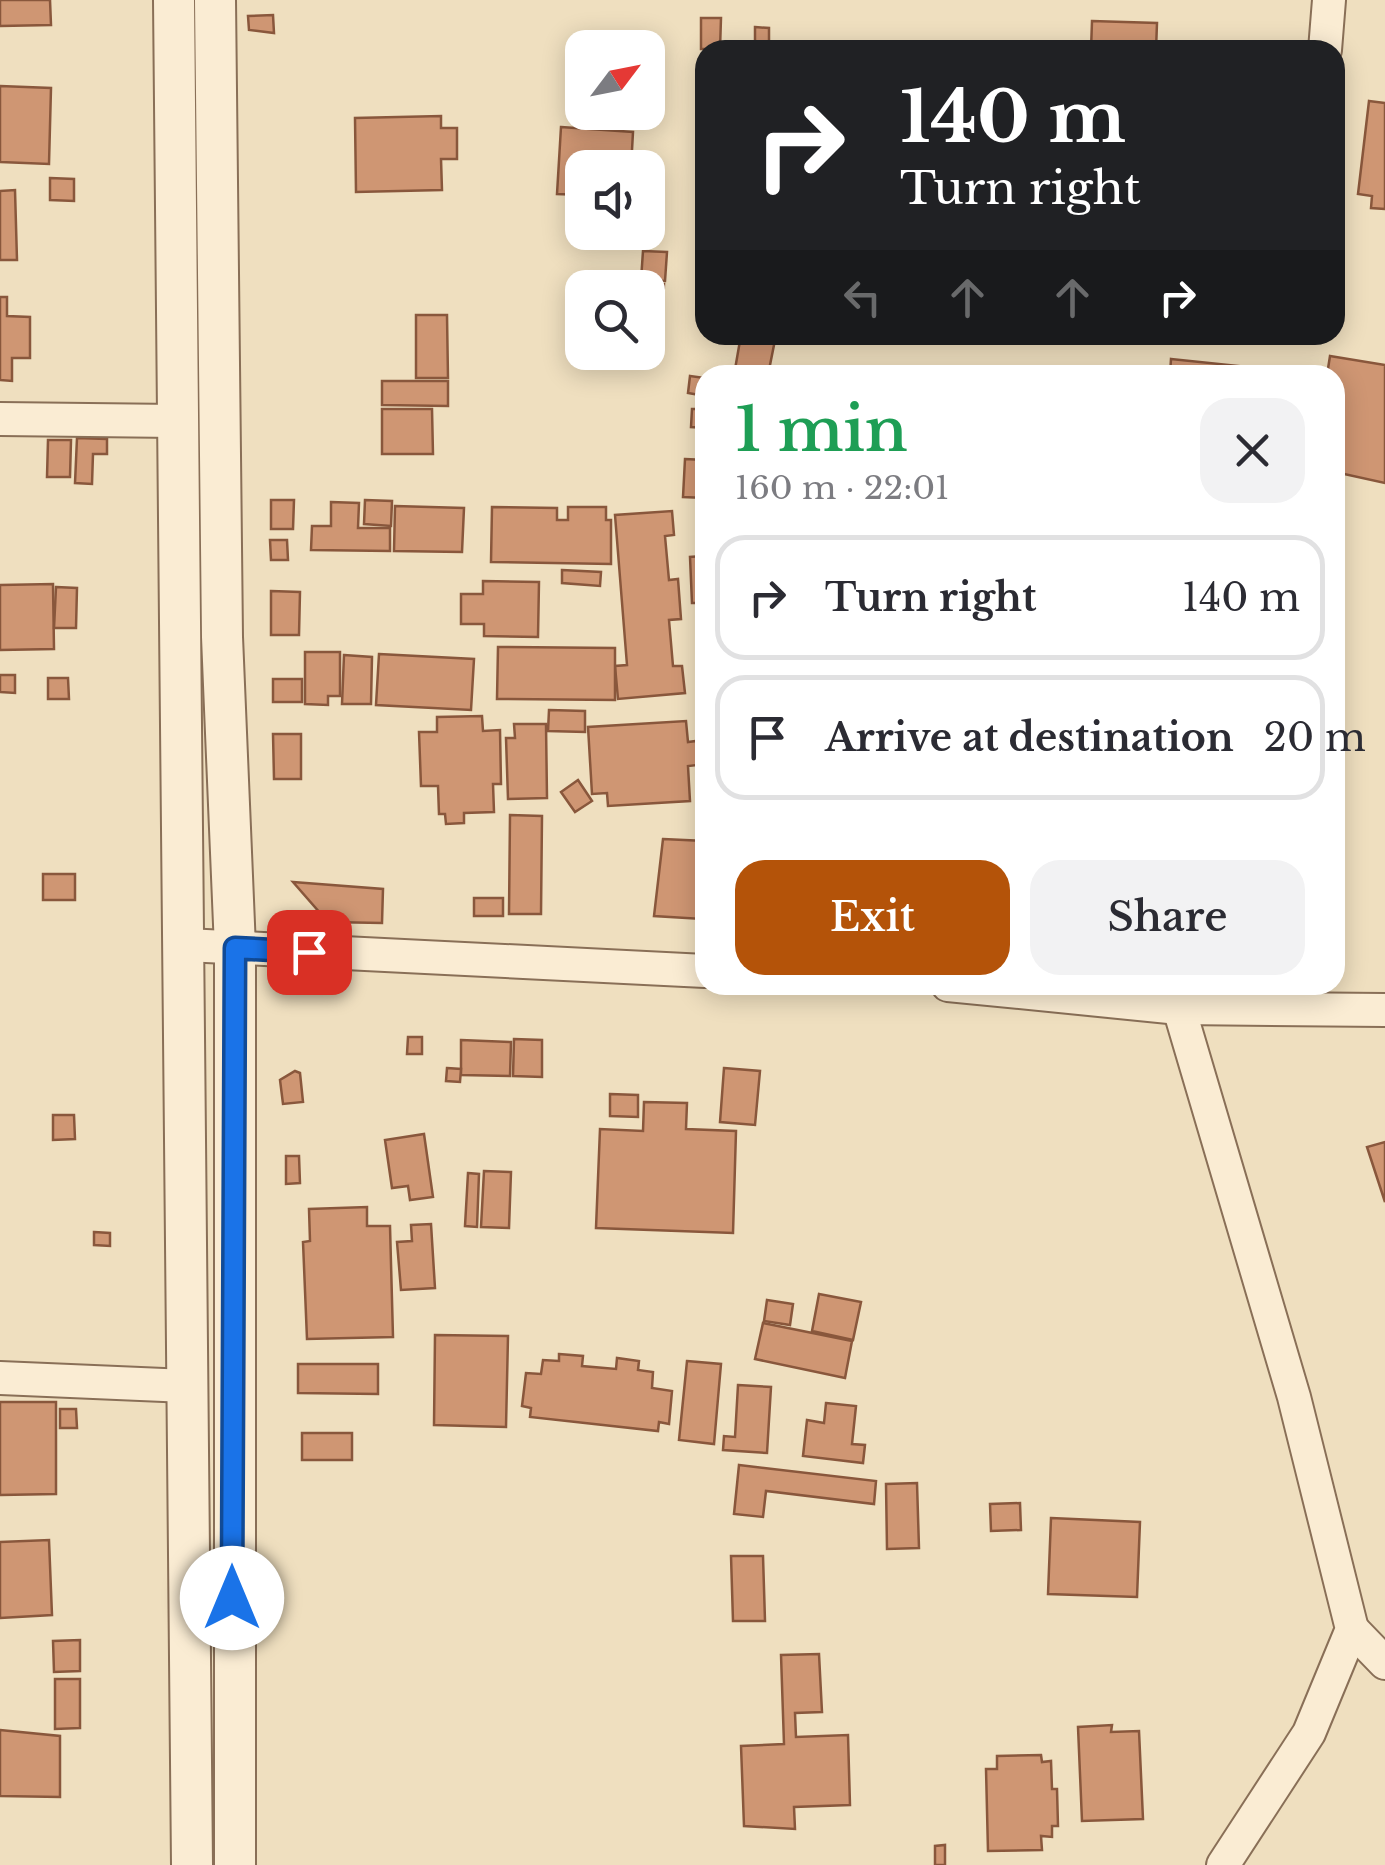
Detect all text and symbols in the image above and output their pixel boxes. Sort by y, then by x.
north arrow [565,30,665,130]
map controls [565,30,665,370]
text: 140 m [900,74,1126,161]
icon: right [735,80,865,210]
button: sound [565,150,665,250]
text: Turn right [900,160,1141,216]
button: search [565,270,665,370]
icon: left [835,270,890,325]
icon: ahead [940,270,995,325]
icon: ahead [1045,270,1100,325]
icon: right [1150,270,1205,325]
text: 1 min [735,393,908,467]
button: close [1200,398,1305,503]
text: 160 m · 22:01 [735,468,949,508]
icon: right [740,570,795,625]
text: Turn right [825,574,1036,621]
text: 140 m [1182,574,1300,621]
icon: arrive [740,710,795,765]
text: Arrive at destination [825,714,1234,761]
text: 20 m [1264,714,1366,761]
button: Exit [735,860,1010,975]
button: Share [1030,860,1305,975]
pin [267,910,352,995]
icon: arrive [282,925,337,980]
position arrow [180,1546,284,1650]

